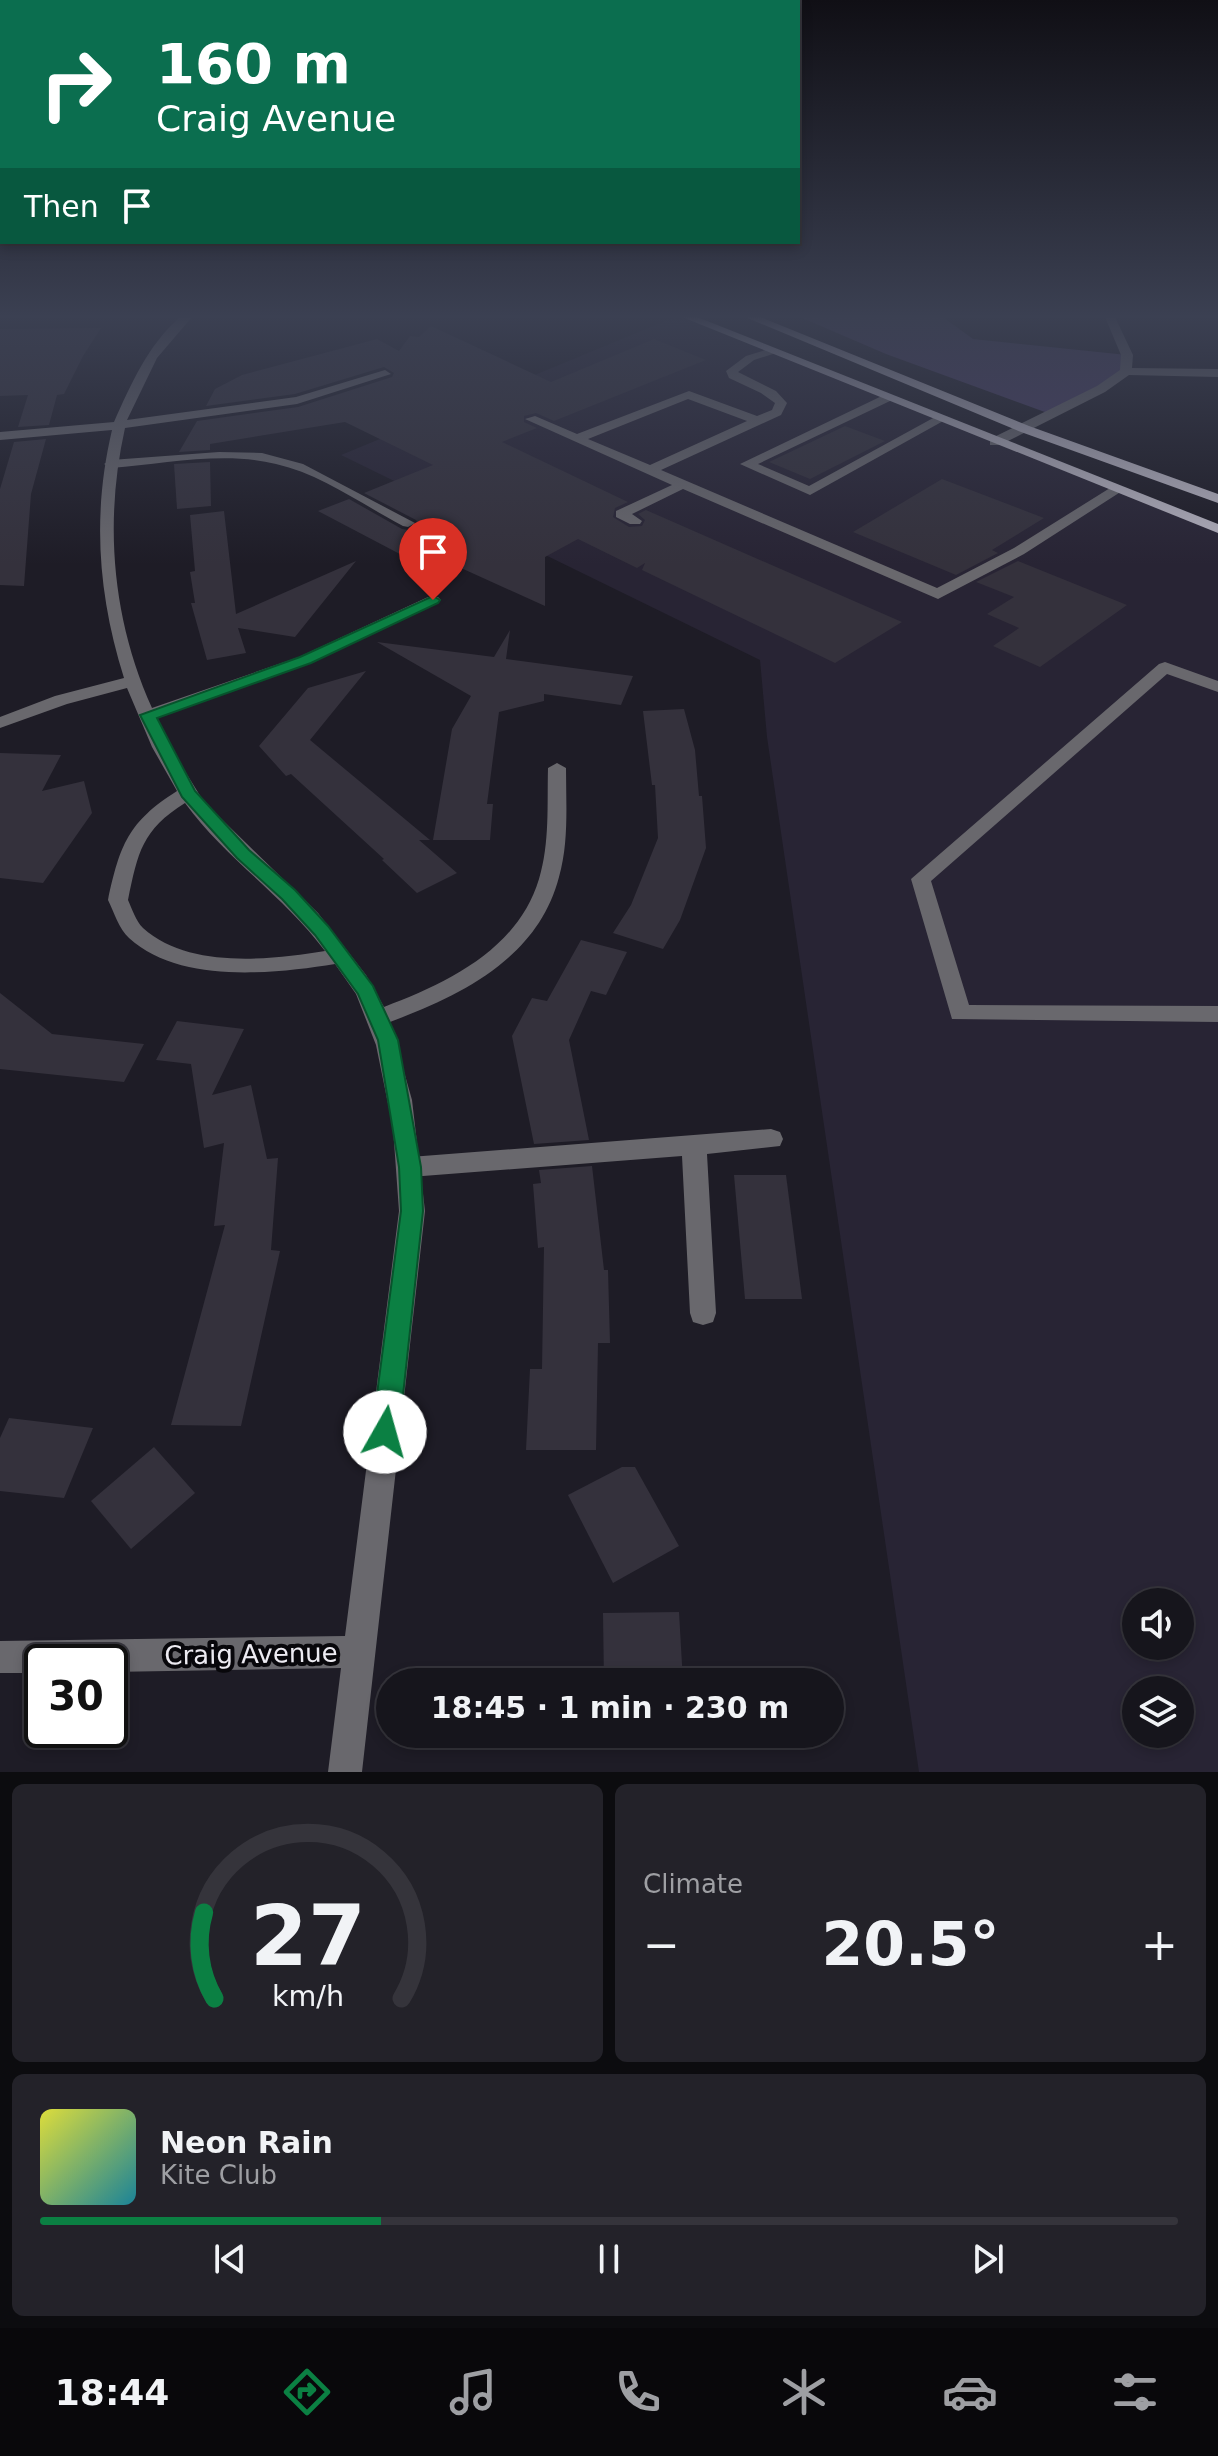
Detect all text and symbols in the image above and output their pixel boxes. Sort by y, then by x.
text: 160 m [156,31,351,96]
icon: right [24,32,128,136]
text: Craig Avenue [156,98,396,139]
icon: arrive [115,184,159,228]
text: Then [24,189,99,224]
pin [399,518,467,600]
icon: arrive [411,530,455,574]
position arrow [343,1390,427,1474]
map controls [1122,1588,1194,1748]
button: sound [1122,1588,1194,1660]
street label: Craig Avenue [164,1637,338,1671]
speed limit sign: 30 [24,1644,128,1748]
button: layers [1122,1676,1194,1748]
text: 18:45 · 1 min · 230 m [431,1690,789,1725]
text: Climate [643,1869,743,1899]
text: 27 [250,1888,365,1985]
text: 20.5° [821,1909,1000,1979]
text: − [643,1919,680,1970]
text: + [1141,1919,1178,1970]
text: km/h [271,1979,344,2013]
text: Neon Rain [160,2125,333,2160]
text: Kite Club [160,2160,277,2190]
icon: previous [208,2237,252,2281]
icon: pause [587,2237,631,2281]
icon: next [966,2237,1010,2281]
icon: directions [279,2364,335,2420]
icon: music [445,2364,501,2420]
icon: phone [610,2364,666,2420]
icon: climate [776,2364,832,2420]
icon: car [942,2364,998,2420]
icon: filters [1107,2364,1163,2420]
text: 18:44 [55,2372,169,2413]

